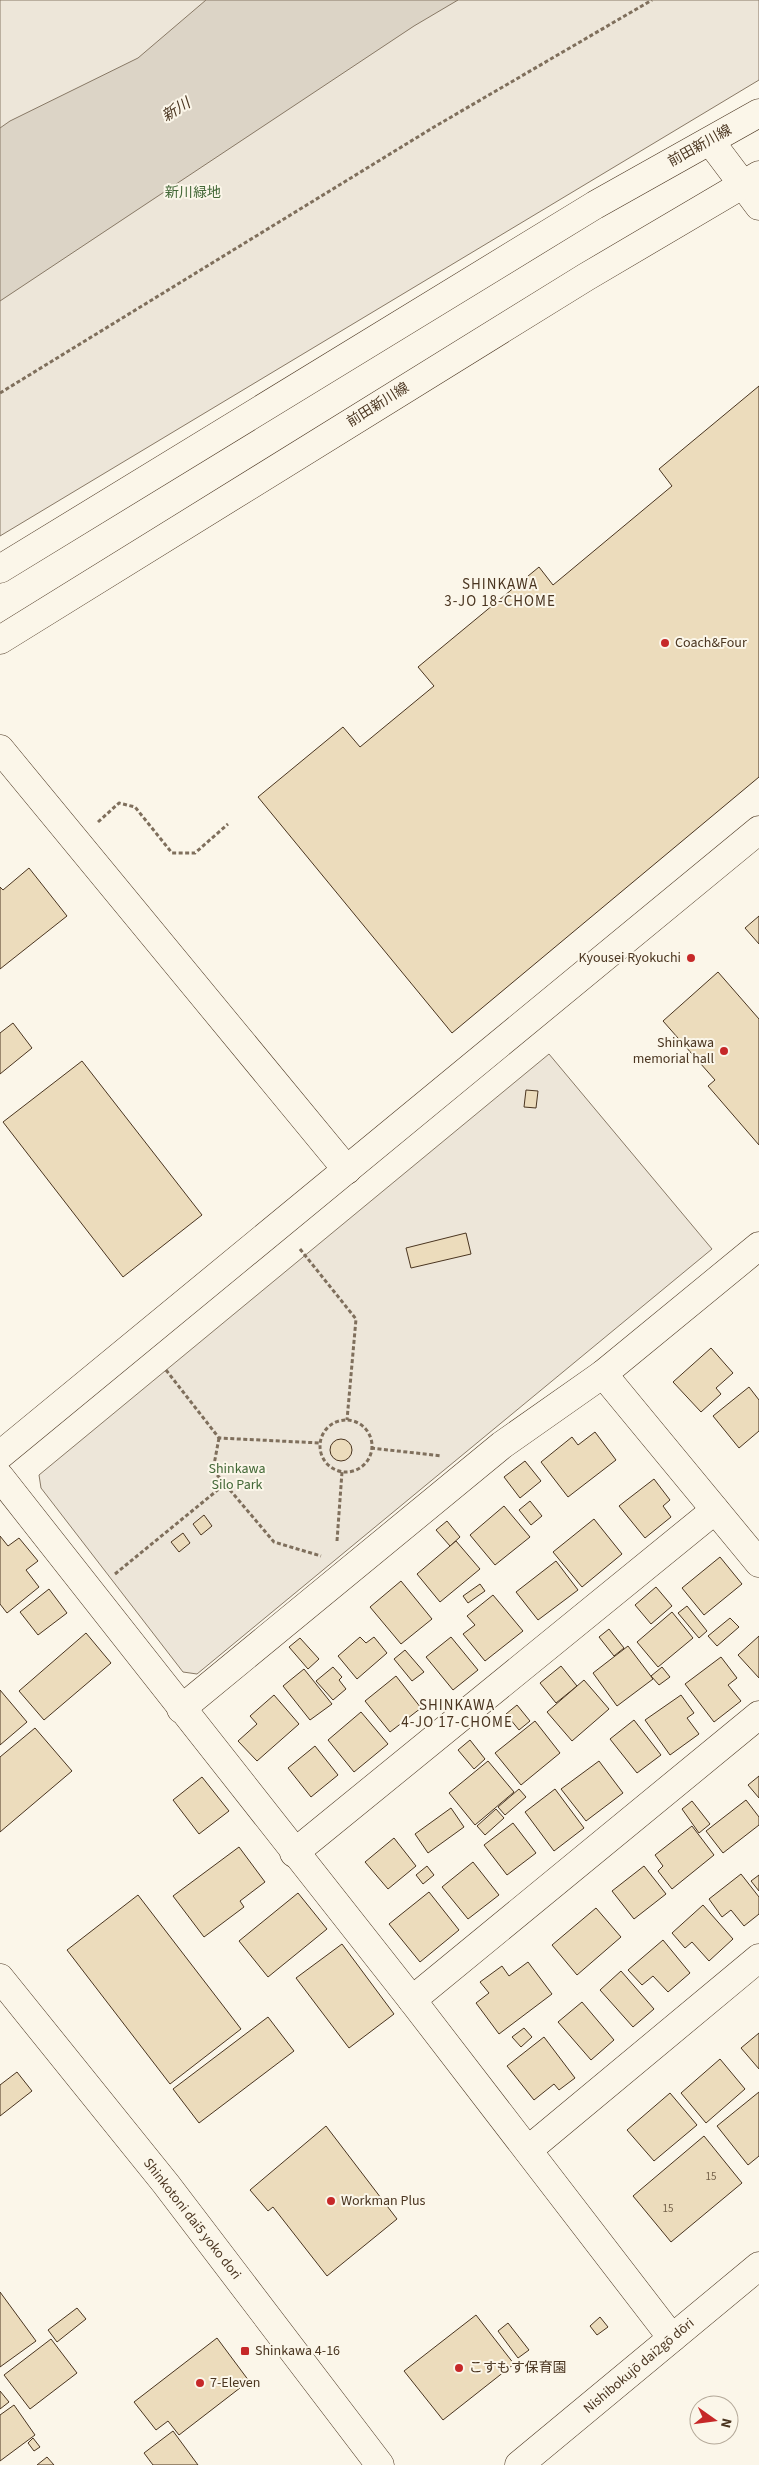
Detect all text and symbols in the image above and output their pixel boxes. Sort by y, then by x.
water label: 新川 [158,92,196,127]
street label: 前田新川線 [665,120,735,172]
park label: 新川緑地 [165,183,221,203]
street label: 前田新川線 [343,378,413,432]
district label: SHINKAWA 3-JO 18-CHOME [444,574,556,612]
place label: Coach&Four [675,633,747,653]
marker: Coach&Four [659,637,671,649]
place label: Kyousei Ryokuchi [579,948,681,968]
marker: Kyousei Ryokuchi [685,952,697,964]
place label: Shinkawa memorial hall [633,1033,714,1069]
marker: Shinkawa memorial hall [718,1045,730,1057]
park label: Shinkawa Silo Park [208,1459,266,1495]
district label: SHINKAWA 4-JO 17-CHOME [401,1695,513,1733]
street label: Shinkotoni dai5 yoko dori [138,2154,246,2284]
house number: 15 [706,2169,716,2184]
place label: Workman Plus [341,2191,426,2211]
marker: Workman Plus [325,2195,337,2207]
house number: 15 [663,2201,673,2216]
street label: Nishibokujō dai2gō dōri [579,2314,699,2418]
place label: Shinkawa 4-16 [255,2341,340,2361]
marker: Shinkawa 4-16 [239,2345,251,2357]
place label: こすもす保育園 [469,2358,567,2378]
marker: こすもす保育園 [453,2362,465,2374]
place label: 7-Eleven [210,2373,260,2393]
marker: 7-Eleven [194,2377,206,2389]
north arrow [689,2395,739,2445]
text: N [715,2416,736,2430]

